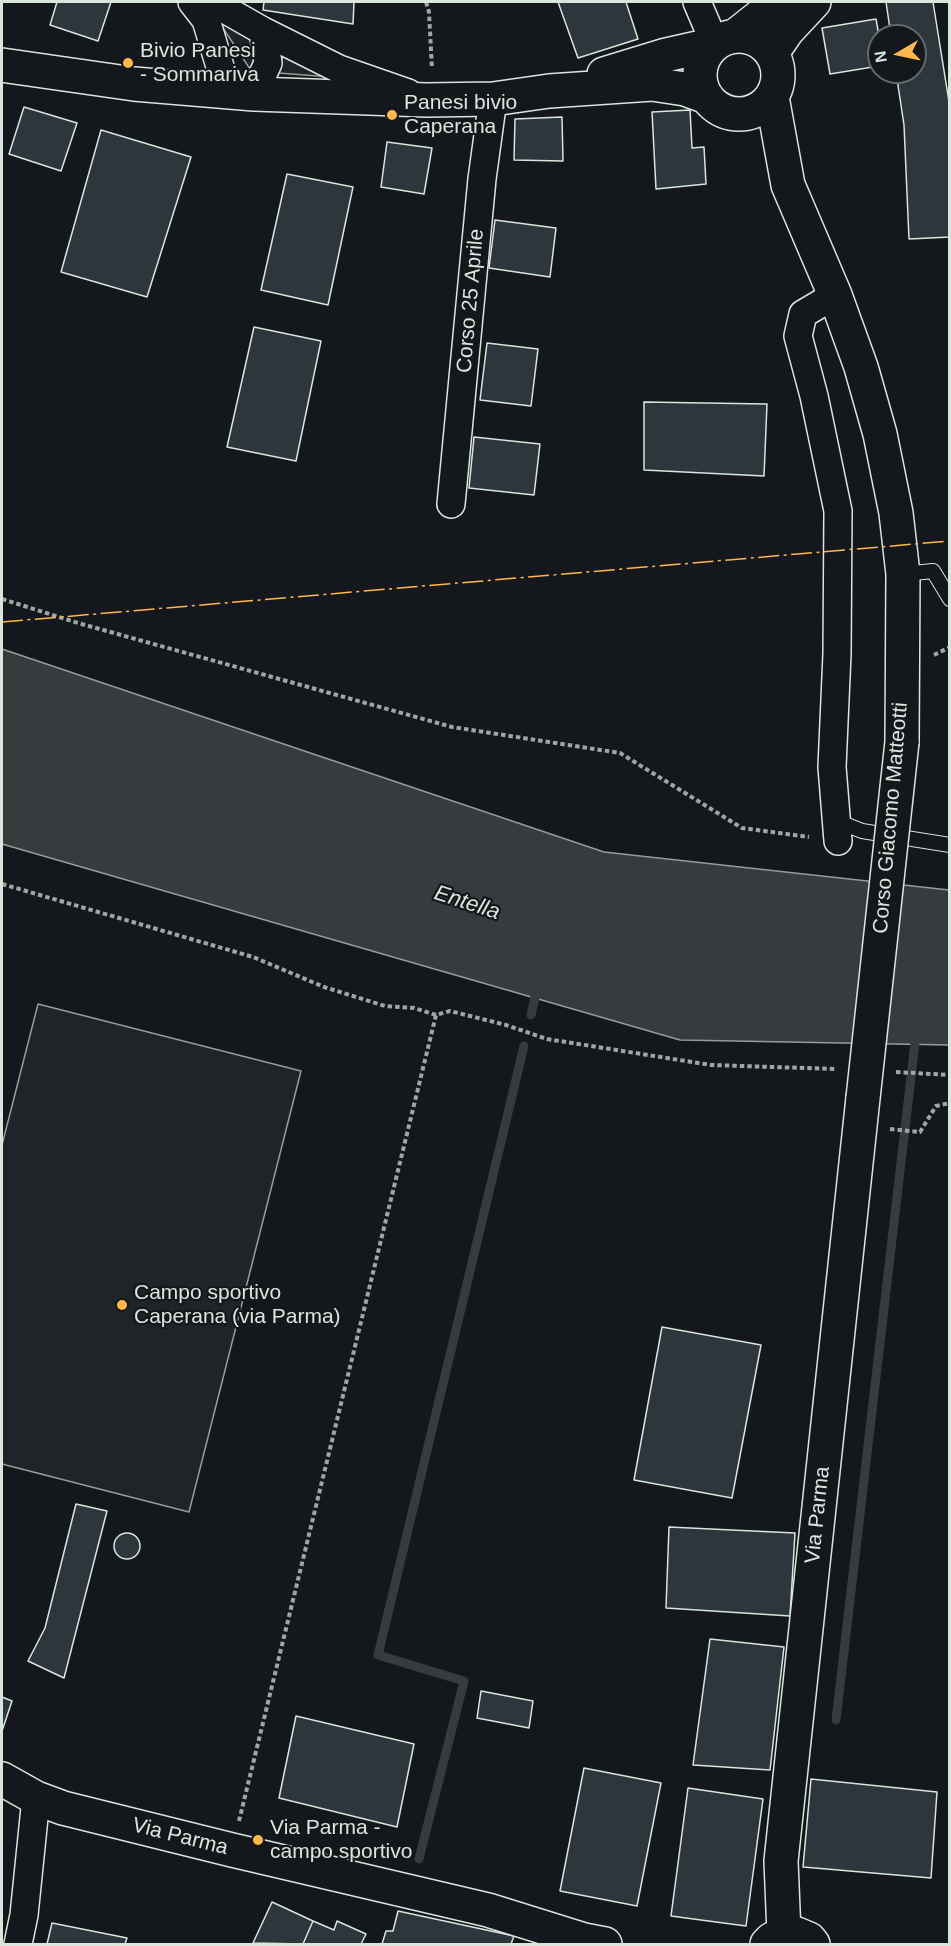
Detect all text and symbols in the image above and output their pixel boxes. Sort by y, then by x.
north arrow [867,24,927,84]
place label: Bivio Panesi - Sommariva [140,38,259,88]
text: N [871,50,890,64]
marker: Bivio Panesi - Sommariva [121,56,135,70]
place label: Panesi bivio Caperana [404,90,517,140]
marker: Panesi bivio Caperana [385,108,399,122]
street label: Corso 25 Aprile [452,228,490,374]
street label: Corso Giacomo Matteotti [868,701,914,935]
water label: Entella [431,880,503,926]
place label: Campo sportivo Caperana (via Parma) [134,1280,341,1330]
marker: Campo sportivo Caperana (via Parma) [115,1298,129,1312]
street label: Via Parma [800,1465,836,1565]
street label: Via Parma [130,1813,230,1861]
place label: Via Parma - campo sportivo [270,1815,412,1865]
marker: Via Parma - campo sportivo [251,1833,265,1847]

